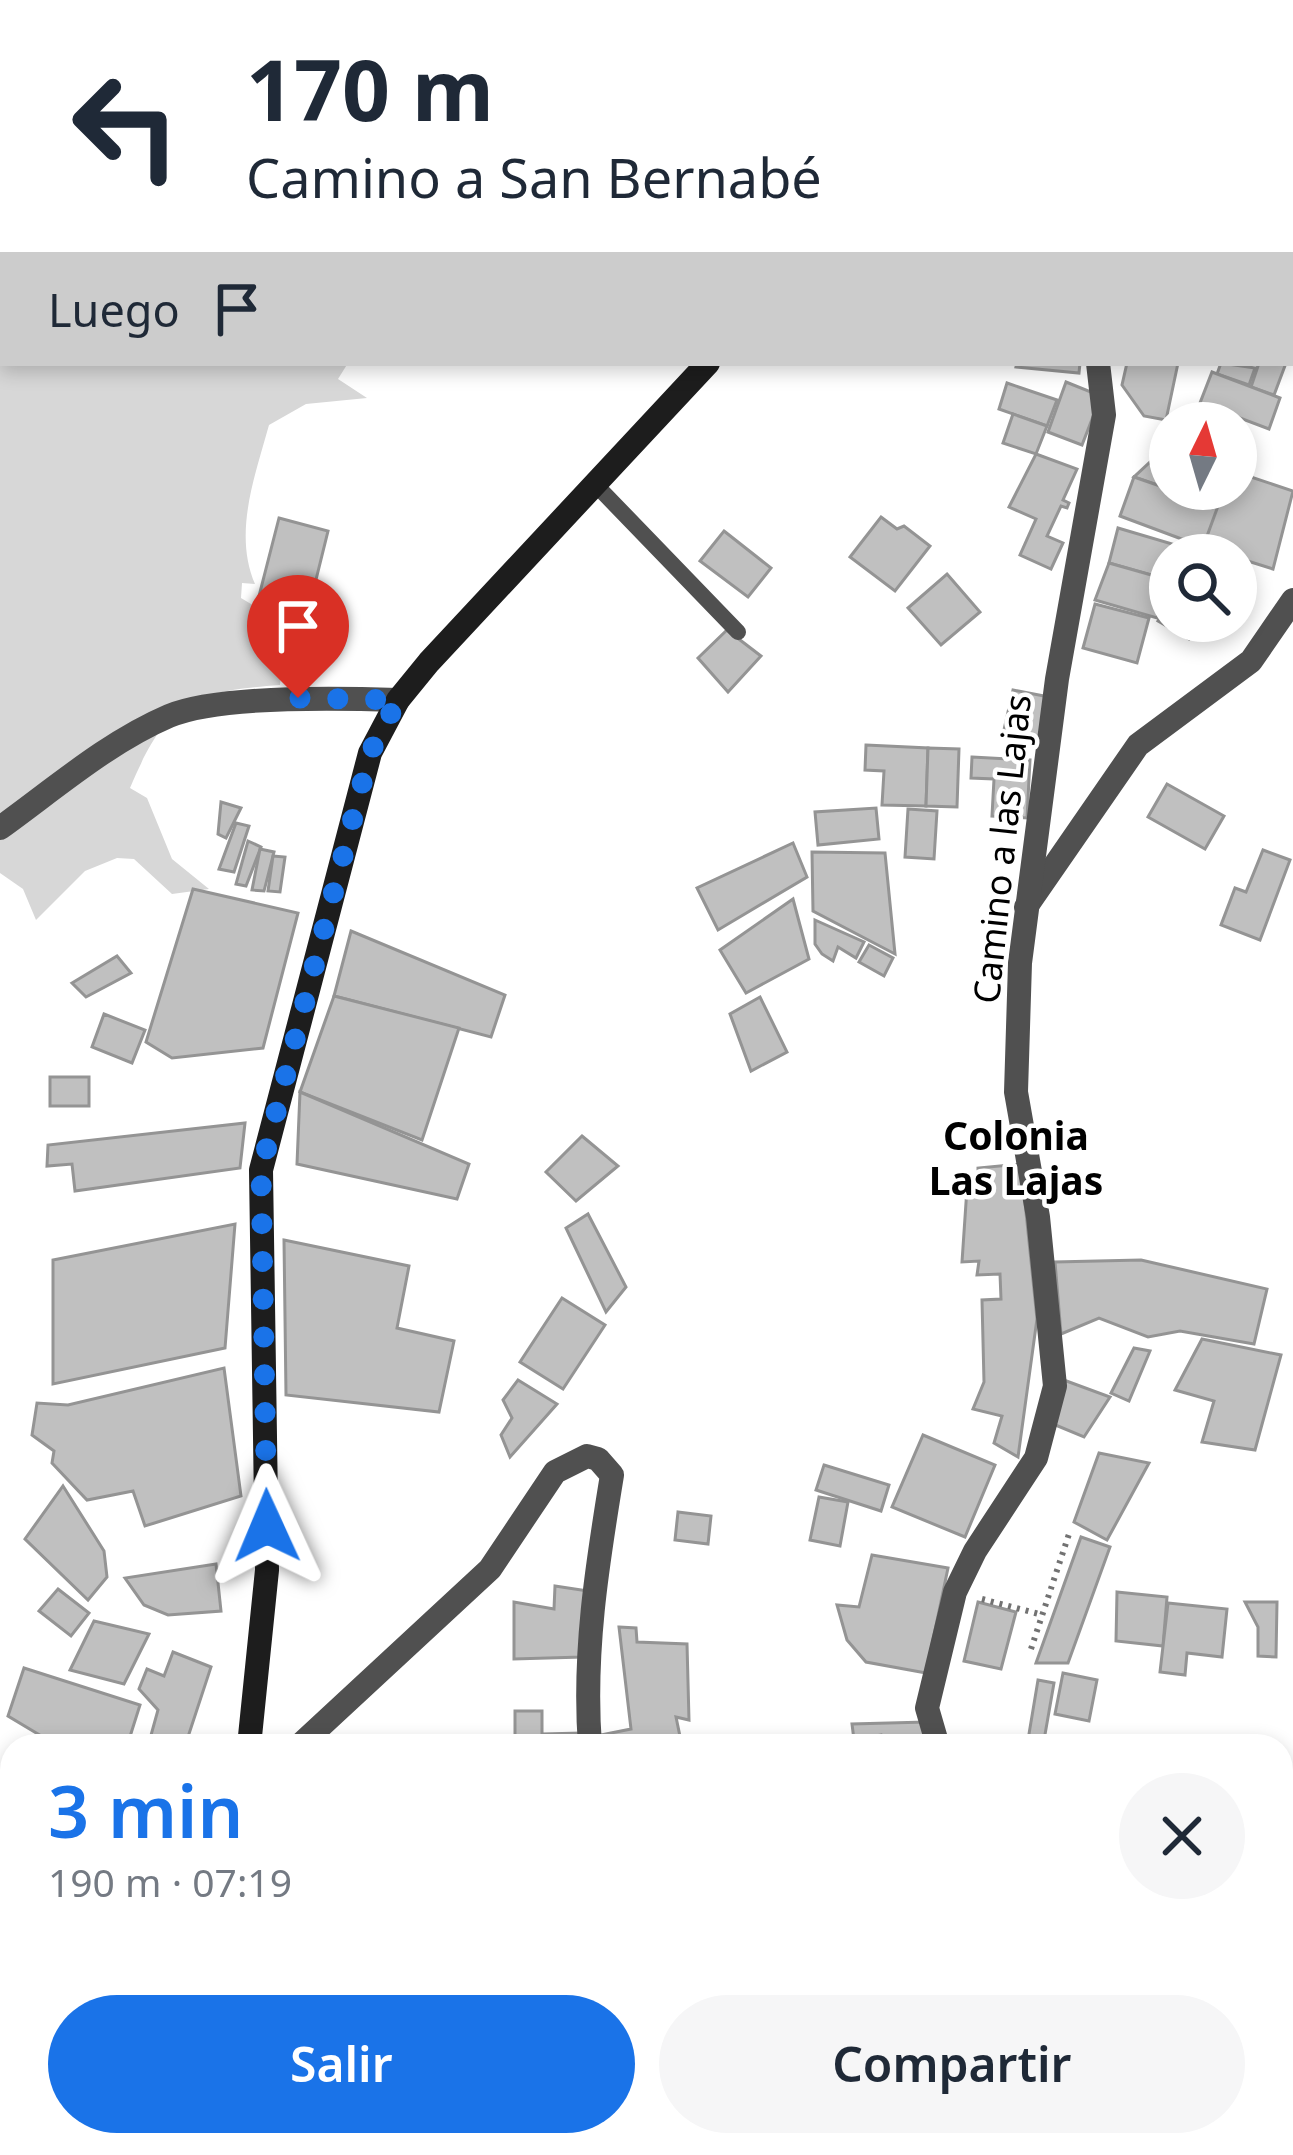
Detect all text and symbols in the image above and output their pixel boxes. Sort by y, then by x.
text: 170 m [246,31,494,146]
icon: left [48,48,204,204]
text: Camino a San Bernabé [246,140,822,214]
icon: arrive [204,276,270,342]
text: Luego [48,279,180,340]
north arrow [1149,402,1257,510]
map controls [1149,402,1257,642]
button: search [1149,534,1257,642]
pin [247,575,349,698]
icon: arrive [265,593,331,659]
street label: Camino a las Lajas [961,692,1042,1006]
district label: Colonia Las Lajas [929,1108,1103,1206]
position arrow [204,1463,330,1589]
text: 3 min [48,1761,243,1859]
button: close [1119,1773,1245,1899]
text: 190 m · 07:19 [48,1855,292,1908]
button: Salir [48,1995,635,2133]
button: Compartir [659,1995,1245,2133]

